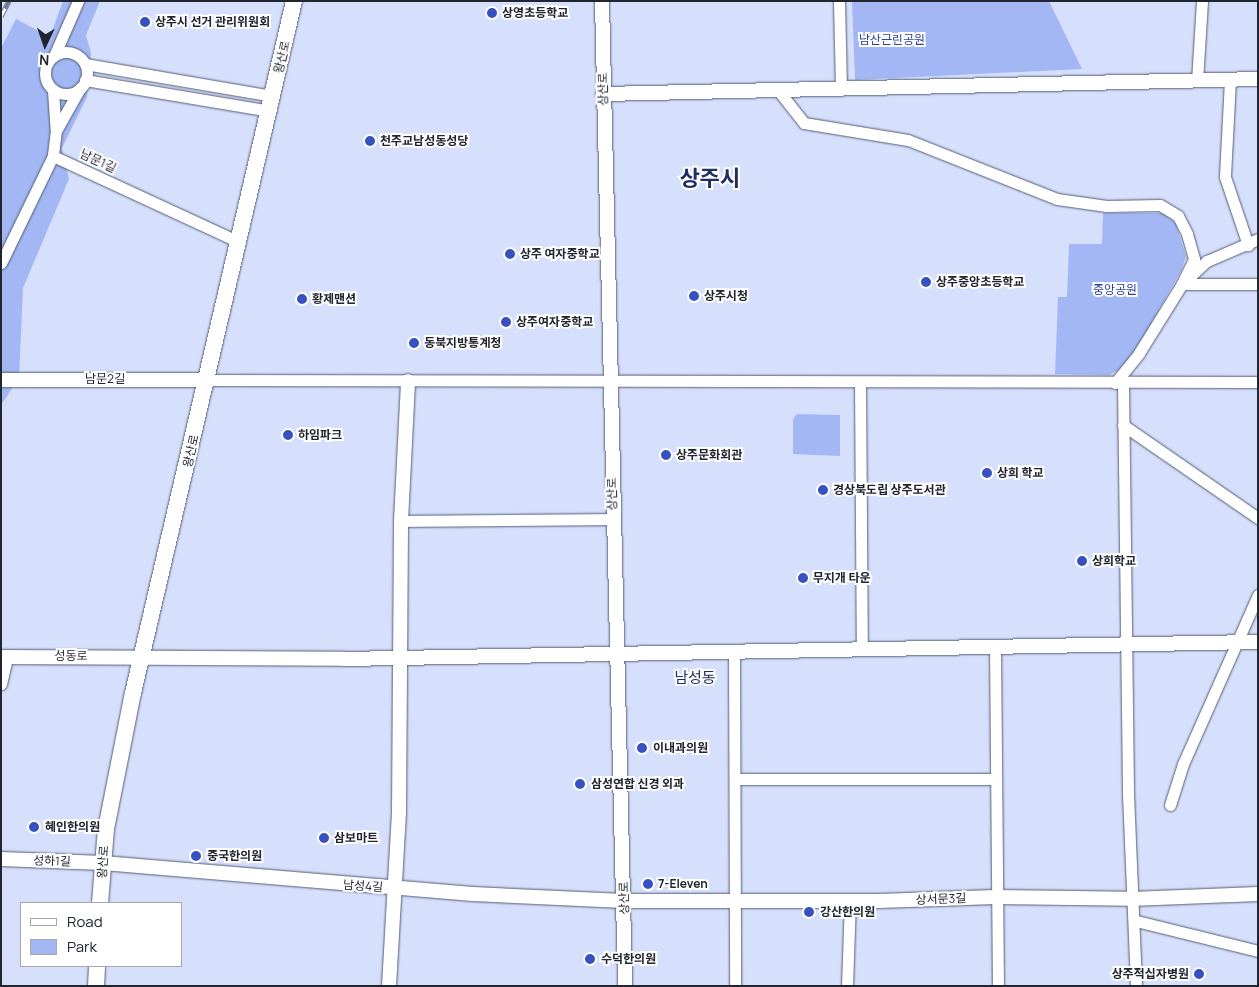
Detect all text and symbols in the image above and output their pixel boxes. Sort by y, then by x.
place label: 상영초등학교 [502,6,568,20]
marker: 상영초등학교 [486,7,498,19]
place label: 상주시 선거 관리위원회 [155,15,270,29]
marker: 상주시 선거 관리위원회 [139,16,151,28]
north arrow [20,20,70,70]
park label: 남산근린공원 [859,33,925,47]
street label: 왕산로 [271,39,293,75]
text: N [39,51,50,70]
street label: 상산로 [596,72,610,106]
place label: 천주교남성동성당 [380,134,468,148]
marker: 천주교남성동성당 [364,135,376,147]
street label: 남문1길 [78,146,118,176]
district label: 상주시 [680,166,740,192]
place label: 상주 여자중학교 [520,247,600,261]
marker: 상주 여자중학교 [504,248,516,260]
place label: 상주중앙초등학교 [936,275,1024,289]
marker: 상주중앙초등학교 [920,276,932,288]
park label: 중앙공원 [1093,283,1137,297]
place label: 상주시청 [704,289,748,303]
marker: 상주시청 [688,290,700,302]
place label: 황제맨션 [312,292,356,306]
marker: 황제맨션 [296,293,308,305]
place label: 상주여자중학교 [516,315,593,329]
marker: 상주여자중학교 [500,316,512,328]
place label: 동북지방통계청 [424,336,501,350]
marker: 동북지방통계청 [408,337,420,349]
street label: 남문2길 [85,372,125,386]
place label: 하임파크 [298,428,342,442]
marker: 하임파크 [282,429,294,441]
street label: 왕산로 [180,433,202,469]
place label: 상주문화회관 [676,448,742,462]
marker: 상주문화회관 [660,449,672,461]
place label: 상희 학교 [997,466,1044,480]
marker: 상희 학교 [981,467,993,479]
street label: 상산로 [605,477,619,511]
place label: 경상북도립 상주도서관 [833,483,946,497]
marker: 경상북도립 상주도서관 [817,484,829,496]
place label: 상희학교 [1092,554,1136,568]
marker: 상희학교 [1076,555,1088,567]
place label: 무지개 타운 [813,571,871,585]
marker: 무지개 타운 [797,572,809,584]
street label: 성동로 [54,649,88,663]
district label: 남성동 [674,669,716,687]
marker: 이내과의원 [635,741,649,755]
place label: 이내과의원 [653,741,708,755]
marker: 삼성연합 신경 외과 [573,777,587,791]
place label: 삼성연합 신경 외과 [591,777,684,791]
marker: 혜인한의원 [27,820,41,834]
place label: 혜인한의원 [45,820,100,834]
place label: 삼보마트 [334,831,378,845]
marker: 삼보마트 [318,832,330,844]
street label: 왕산로 [95,845,111,879]
marker: 중국한의원 [189,849,203,863]
place label: 중국한의원 [207,849,262,863]
street label: 성하1길 [33,853,71,869]
street label: 남성4길 [342,877,384,895]
place label: 7-Eleven [658,877,708,891]
marker: 7-Eleven [642,878,654,890]
street label: 상산로 [617,881,631,915]
street label: 상서문3길 [915,891,967,907]
legend [20,902,182,967]
marker: 강산한의원 [802,905,816,919]
place label: 강산한의원 [820,905,875,919]
text: Road [67,911,103,932]
text: Park [67,936,97,957]
marker: 수덕한의원 [583,952,597,966]
place label: 수덕한의원 [601,952,656,966]
place label: 상주적십자병원 [1112,967,1189,981]
marker: 상주적십자병원 [1193,968,1205,980]

